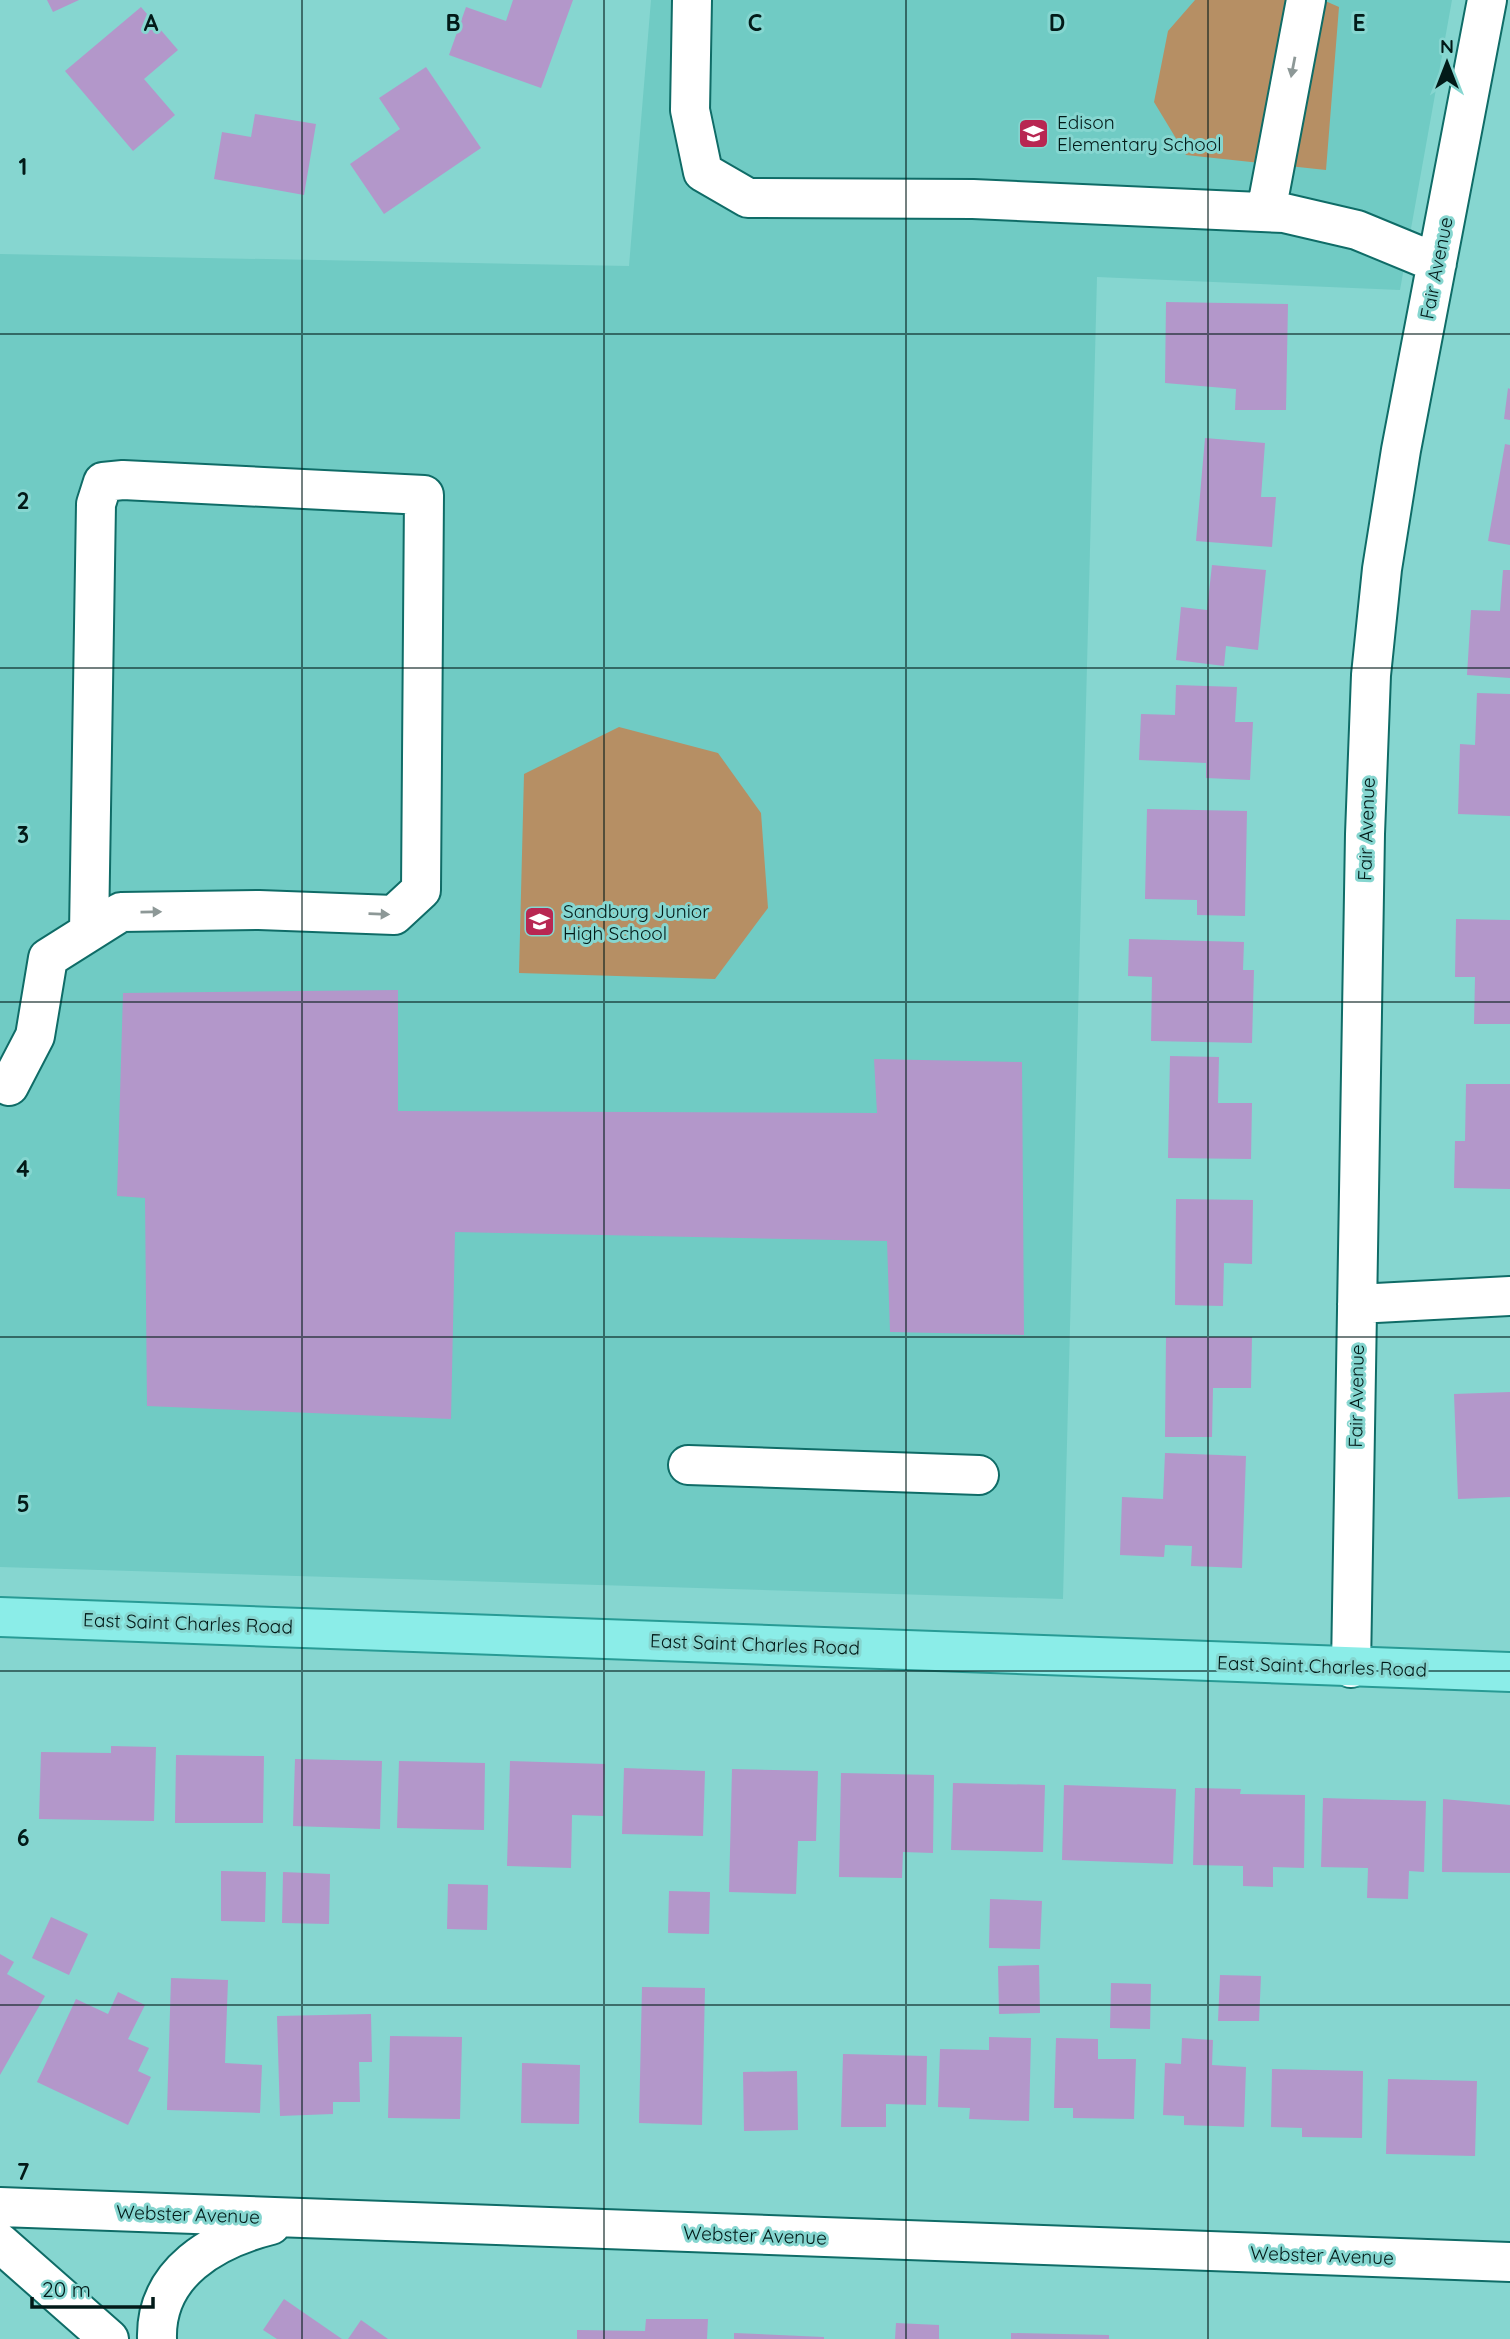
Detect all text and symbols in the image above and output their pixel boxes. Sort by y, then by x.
text: A [144,8,159,37]
text: B [445,8,461,37]
text: C [748,8,762,37]
text: D [1049,8,1065,37]
text: E [1352,8,1366,37]
north arrow [1412,28,1482,98]
text: N [1440,34,1454,58]
one-way arrow [1287,56,1298,78]
place label: Edison Elementary School [1057,110,1222,156]
school or university icon: Edison Elementary School [1017,116,1051,150]
text: 1 [19,152,27,181]
street label: Fair Avenue [1414,215,1458,321]
text: 2 [16,486,30,515]
street label: Fair Avenue [1352,777,1380,881]
text: 3 [17,820,29,849]
place label: Sandburg Junior High School [563,899,710,945]
school or university icon: Sandburg Junior High School [523,905,557,939]
one-way arrow [140,906,162,917]
one-way arrow [368,908,390,920]
text: 4 [16,1154,30,1183]
street label: Fair Avenue [1343,1344,1369,1448]
text: 5 [16,1489,30,1518]
street label: East Saint Charles Road [83,1607,293,1639]
street label: East Saint Charles Road [650,1628,860,1660]
street label: East Saint Charles Road [1217,1650,1427,1682]
text: 6 [17,1823,29,1852]
text: 7 [17,2157,30,2186]
street label: Webster Avenue [116,2199,260,2229]
street label: Webster Avenue [683,2220,827,2250]
street label: Webster Avenue [1250,2240,1394,2270]
scale bar [32,2266,152,2310]
text: 20 m [42,2276,91,2302]

